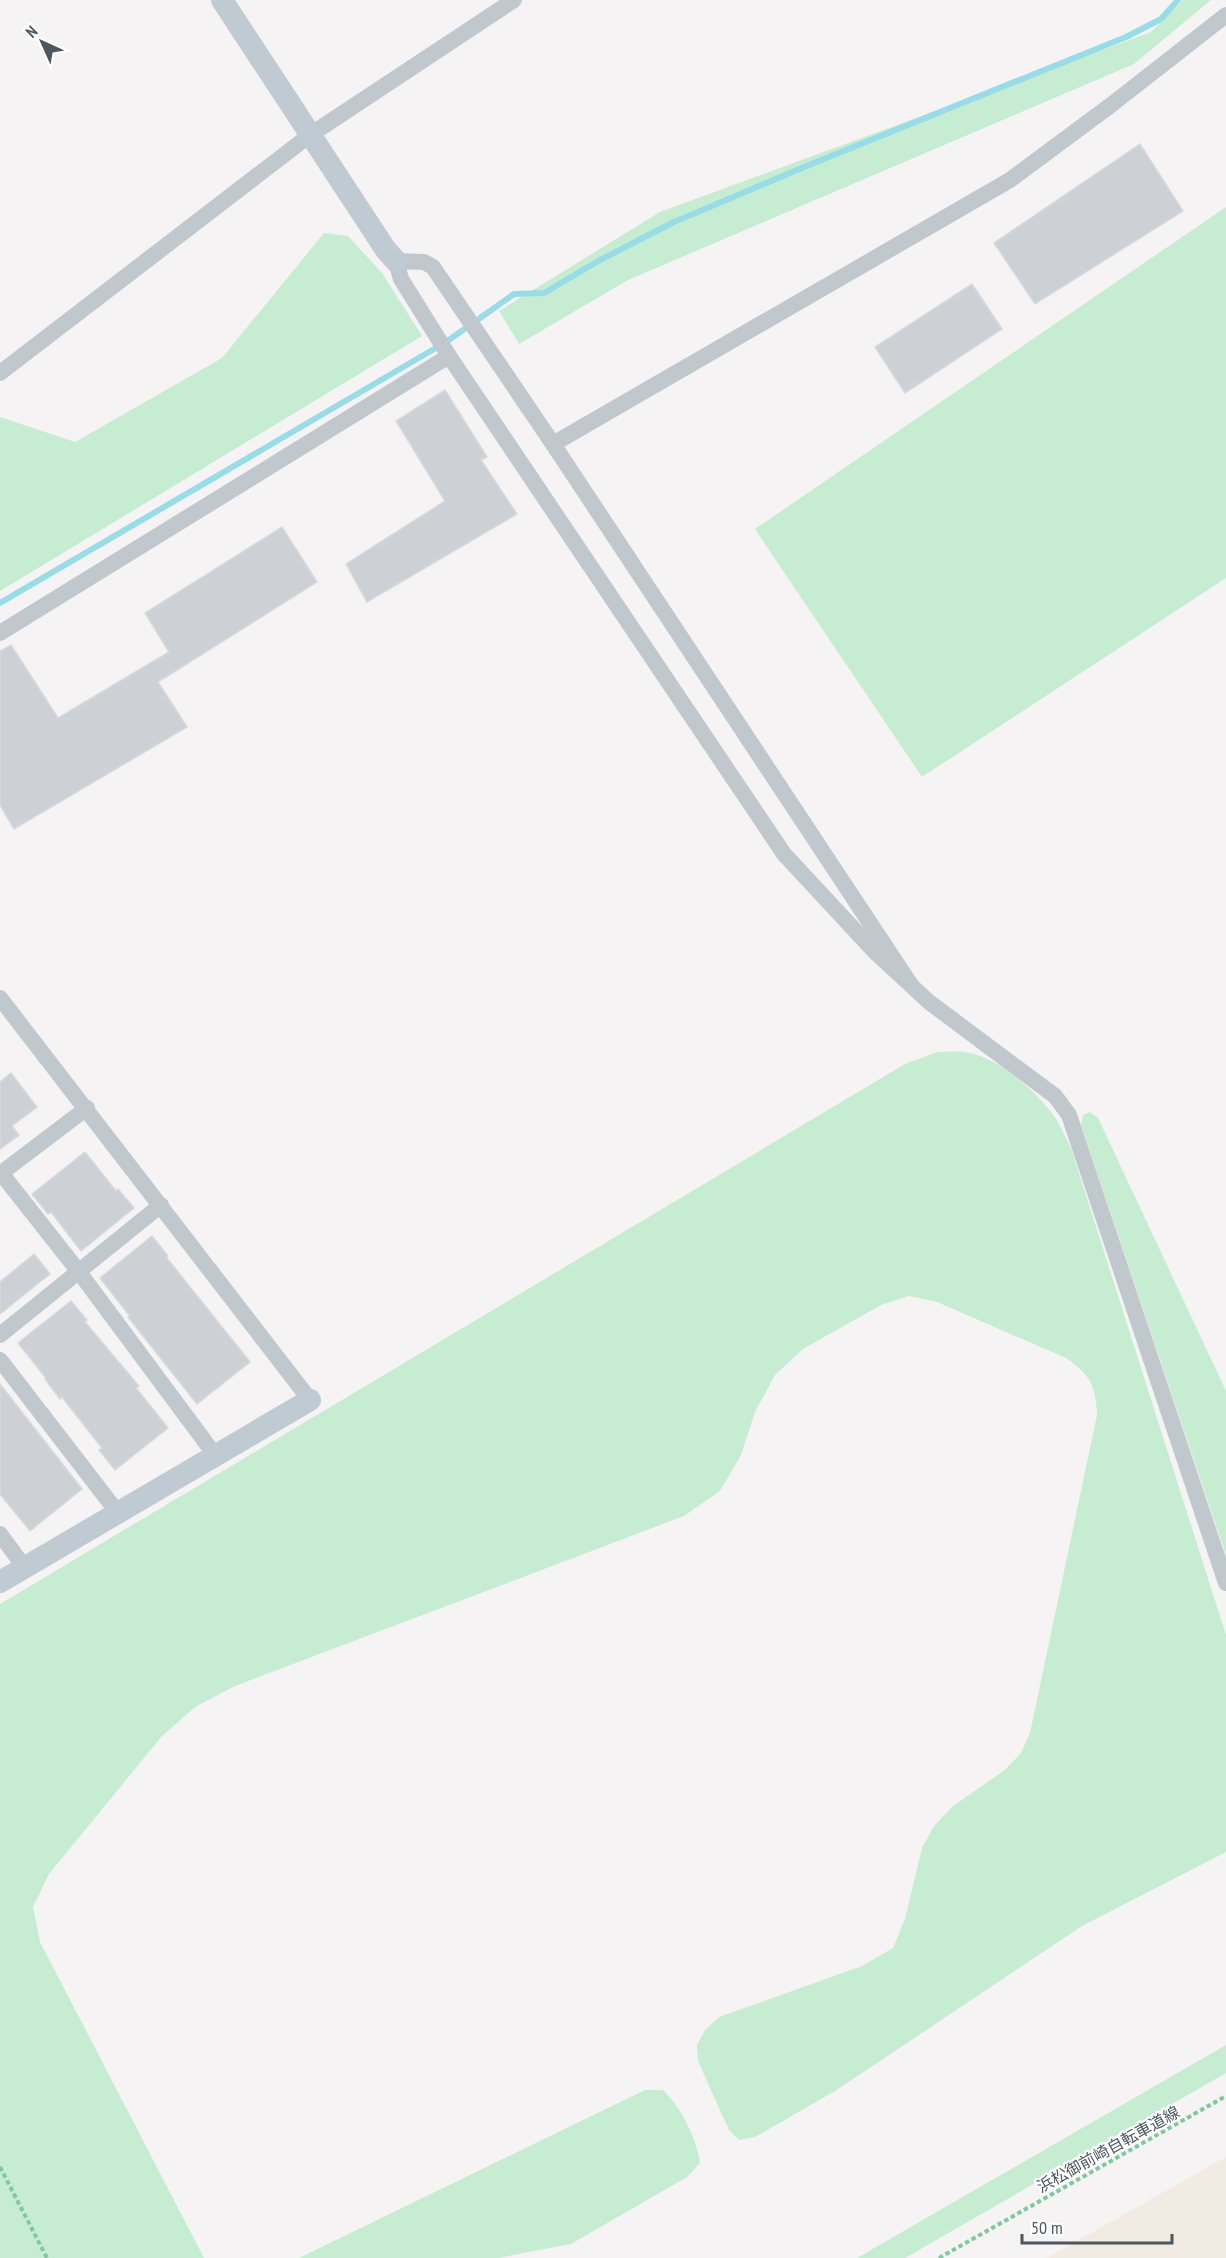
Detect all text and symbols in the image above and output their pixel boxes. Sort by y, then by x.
north arrow [12,12,72,72]
text: N [21,21,42,42]
street label: 浜松御前崎自転車道線 [1033,2101,1183,2197]
scale bar [1022,2207,1172,2245]
text: 50 m [1031,2216,1063,2239]

